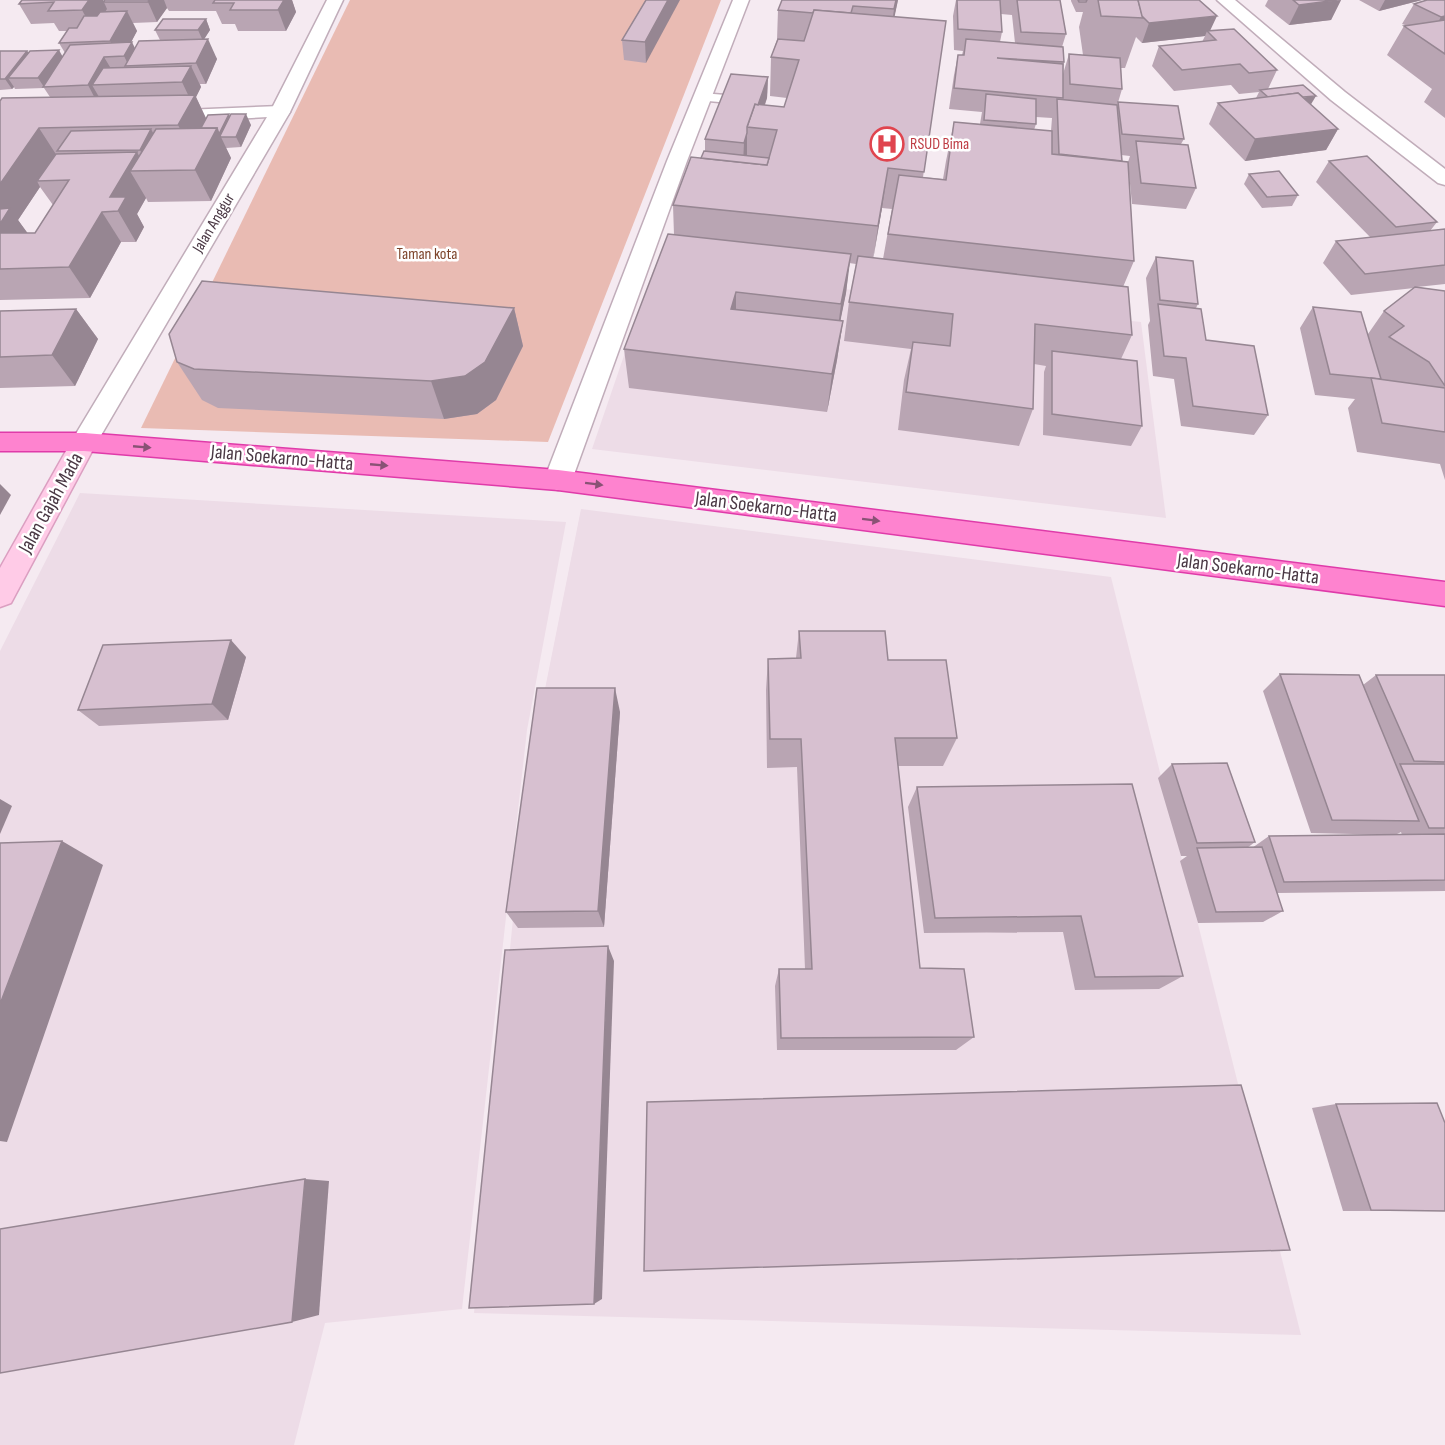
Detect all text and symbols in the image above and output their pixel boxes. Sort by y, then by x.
hospital icon: RSUD Bima [869,126,905,162]
place label: RSUD Bima [910,135,969,154]
street label: Jalan Anggur [188,189,239,257]
park label: Taman kota [397,245,457,264]
street label: Jalan Soekarno-Hatta [209,440,354,476]
one-way arrow [133,442,152,451]
street label: Jalan Gajah Mada [13,449,88,558]
one-way arrow [369,461,388,470]
one-way arrow [584,480,603,489]
street label: Jalan Soekarno-Hatta [693,486,838,528]
one-way arrow [861,515,880,525]
street label: Jalan Soekarno-Hatta [1175,548,1320,590]

